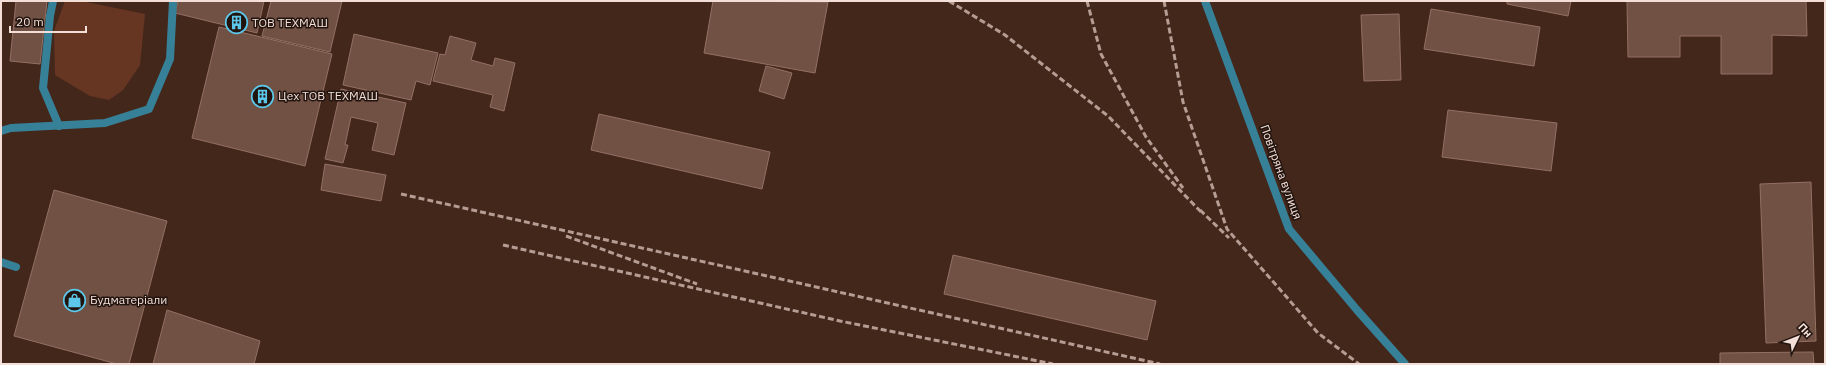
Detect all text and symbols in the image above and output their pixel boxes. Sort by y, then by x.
scale bar [10,8,86,34]
building icon: ТОВ ТЕХМАШ [224,10,250,36]
text: 20 m [16,14,44,29]
place label: ТОВ ТЕХМАШ [252,15,328,30]
building icon: Цех ТОВ ТЕХМАШ [249,83,275,109]
place label: Цех ТОВ ТЕХМАШ [278,88,378,103]
street label: Повітряна вулиця [1257,122,1306,221]
shop icon: Будматеріали [61,287,87,313]
place label: Будматеріали [90,292,167,307]
north arrow [1778,317,1818,357]
text: Пн [1795,320,1815,340]

